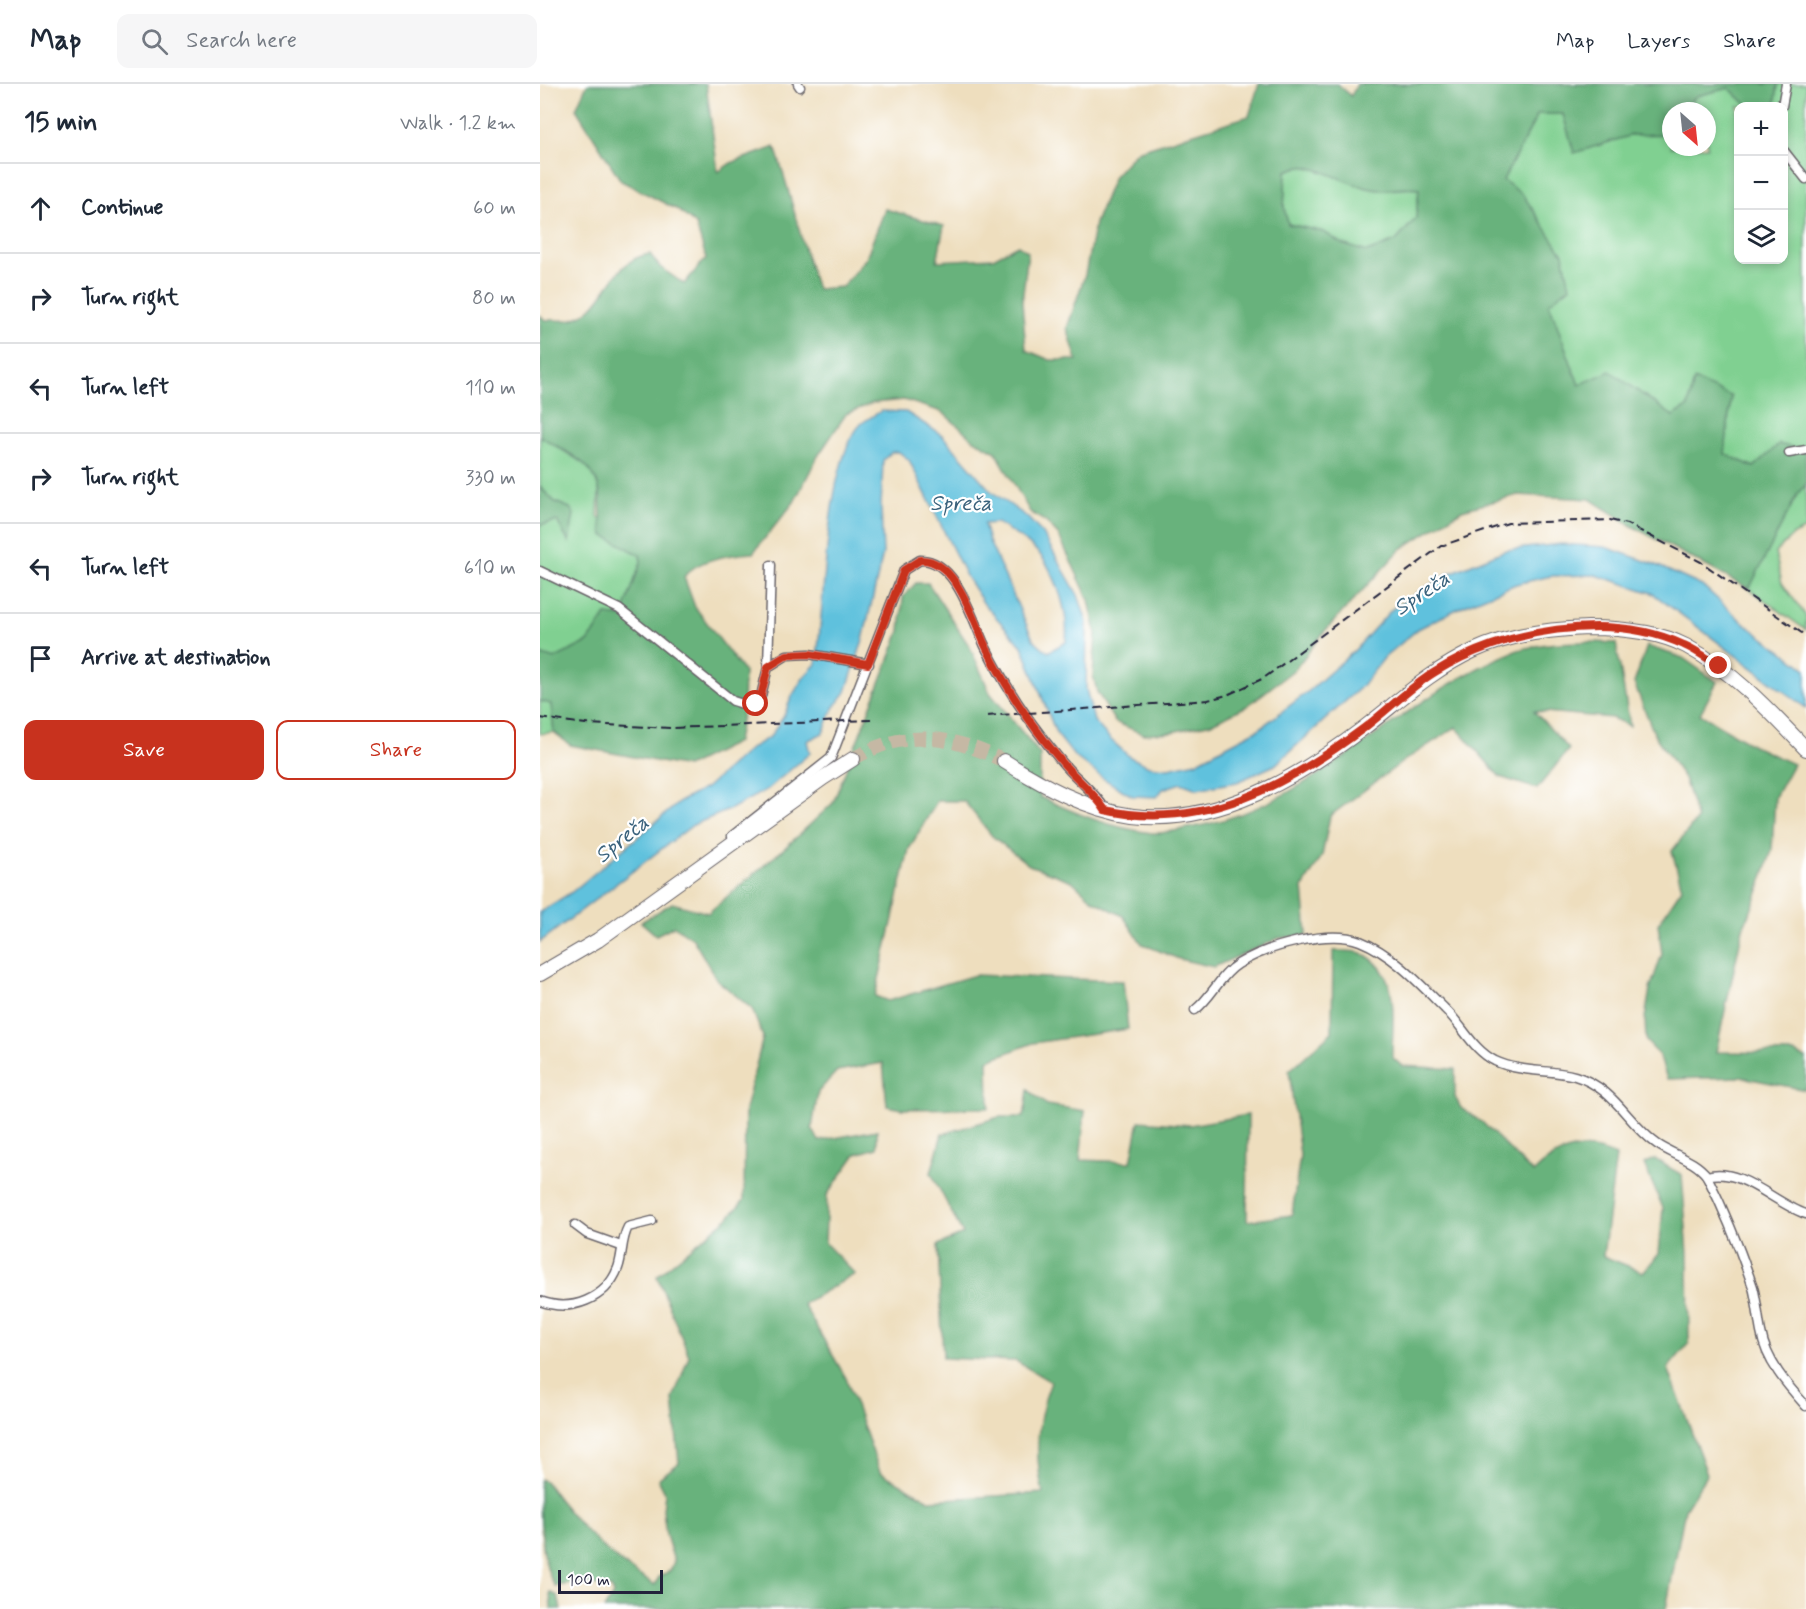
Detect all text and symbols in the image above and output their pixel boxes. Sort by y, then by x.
search box [117,14,537,68]
text: Map [30,23,81,60]
icon: search [138,25,171,58]
text: Search here [186,27,297,55]
text: Map [1556,27,1594,55]
text: Layers [1627,27,1690,55]
text: Share [1723,27,1776,55]
north arrow [1662,102,1716,156]
map controls [1734,102,1788,264]
button: + [1734,102,1788,156]
text: 15 min [24,106,98,140]
text: Walk · 1.2 km [400,110,516,137]
button: − [1734,156,1788,210]
icon: ahead [24,192,57,225]
text: Continue [81,194,163,222]
text: 60 m [473,195,516,222]
button: layers [1734,210,1788,264]
icon: right [24,282,57,315]
text: Turn right [81,284,179,312]
text: 80 m [472,285,516,312]
icon: left [24,372,57,405]
text: Turn left [81,374,169,402]
text: 110 m [465,375,516,402]
icon: right [24,462,57,495]
text: Turn right [81,464,179,492]
text: 330 m [465,465,516,492]
water label: Spreča [930,490,992,518]
icon: left [24,552,57,585]
text: Turn left [81,554,169,582]
text: 610 m [464,555,516,582]
water label: Spreča [1389,565,1456,623]
icon: arrive [24,642,57,675]
text: Arrive at destination [81,644,271,672]
route end [1705,652,1731,678]
route start [742,690,768,716]
button: Save [24,720,264,780]
button: Share [276,720,516,780]
water label: Spreča [589,809,655,870]
scale bar [558,1567,663,1594]
text: 100 m [567,1570,610,1591]

